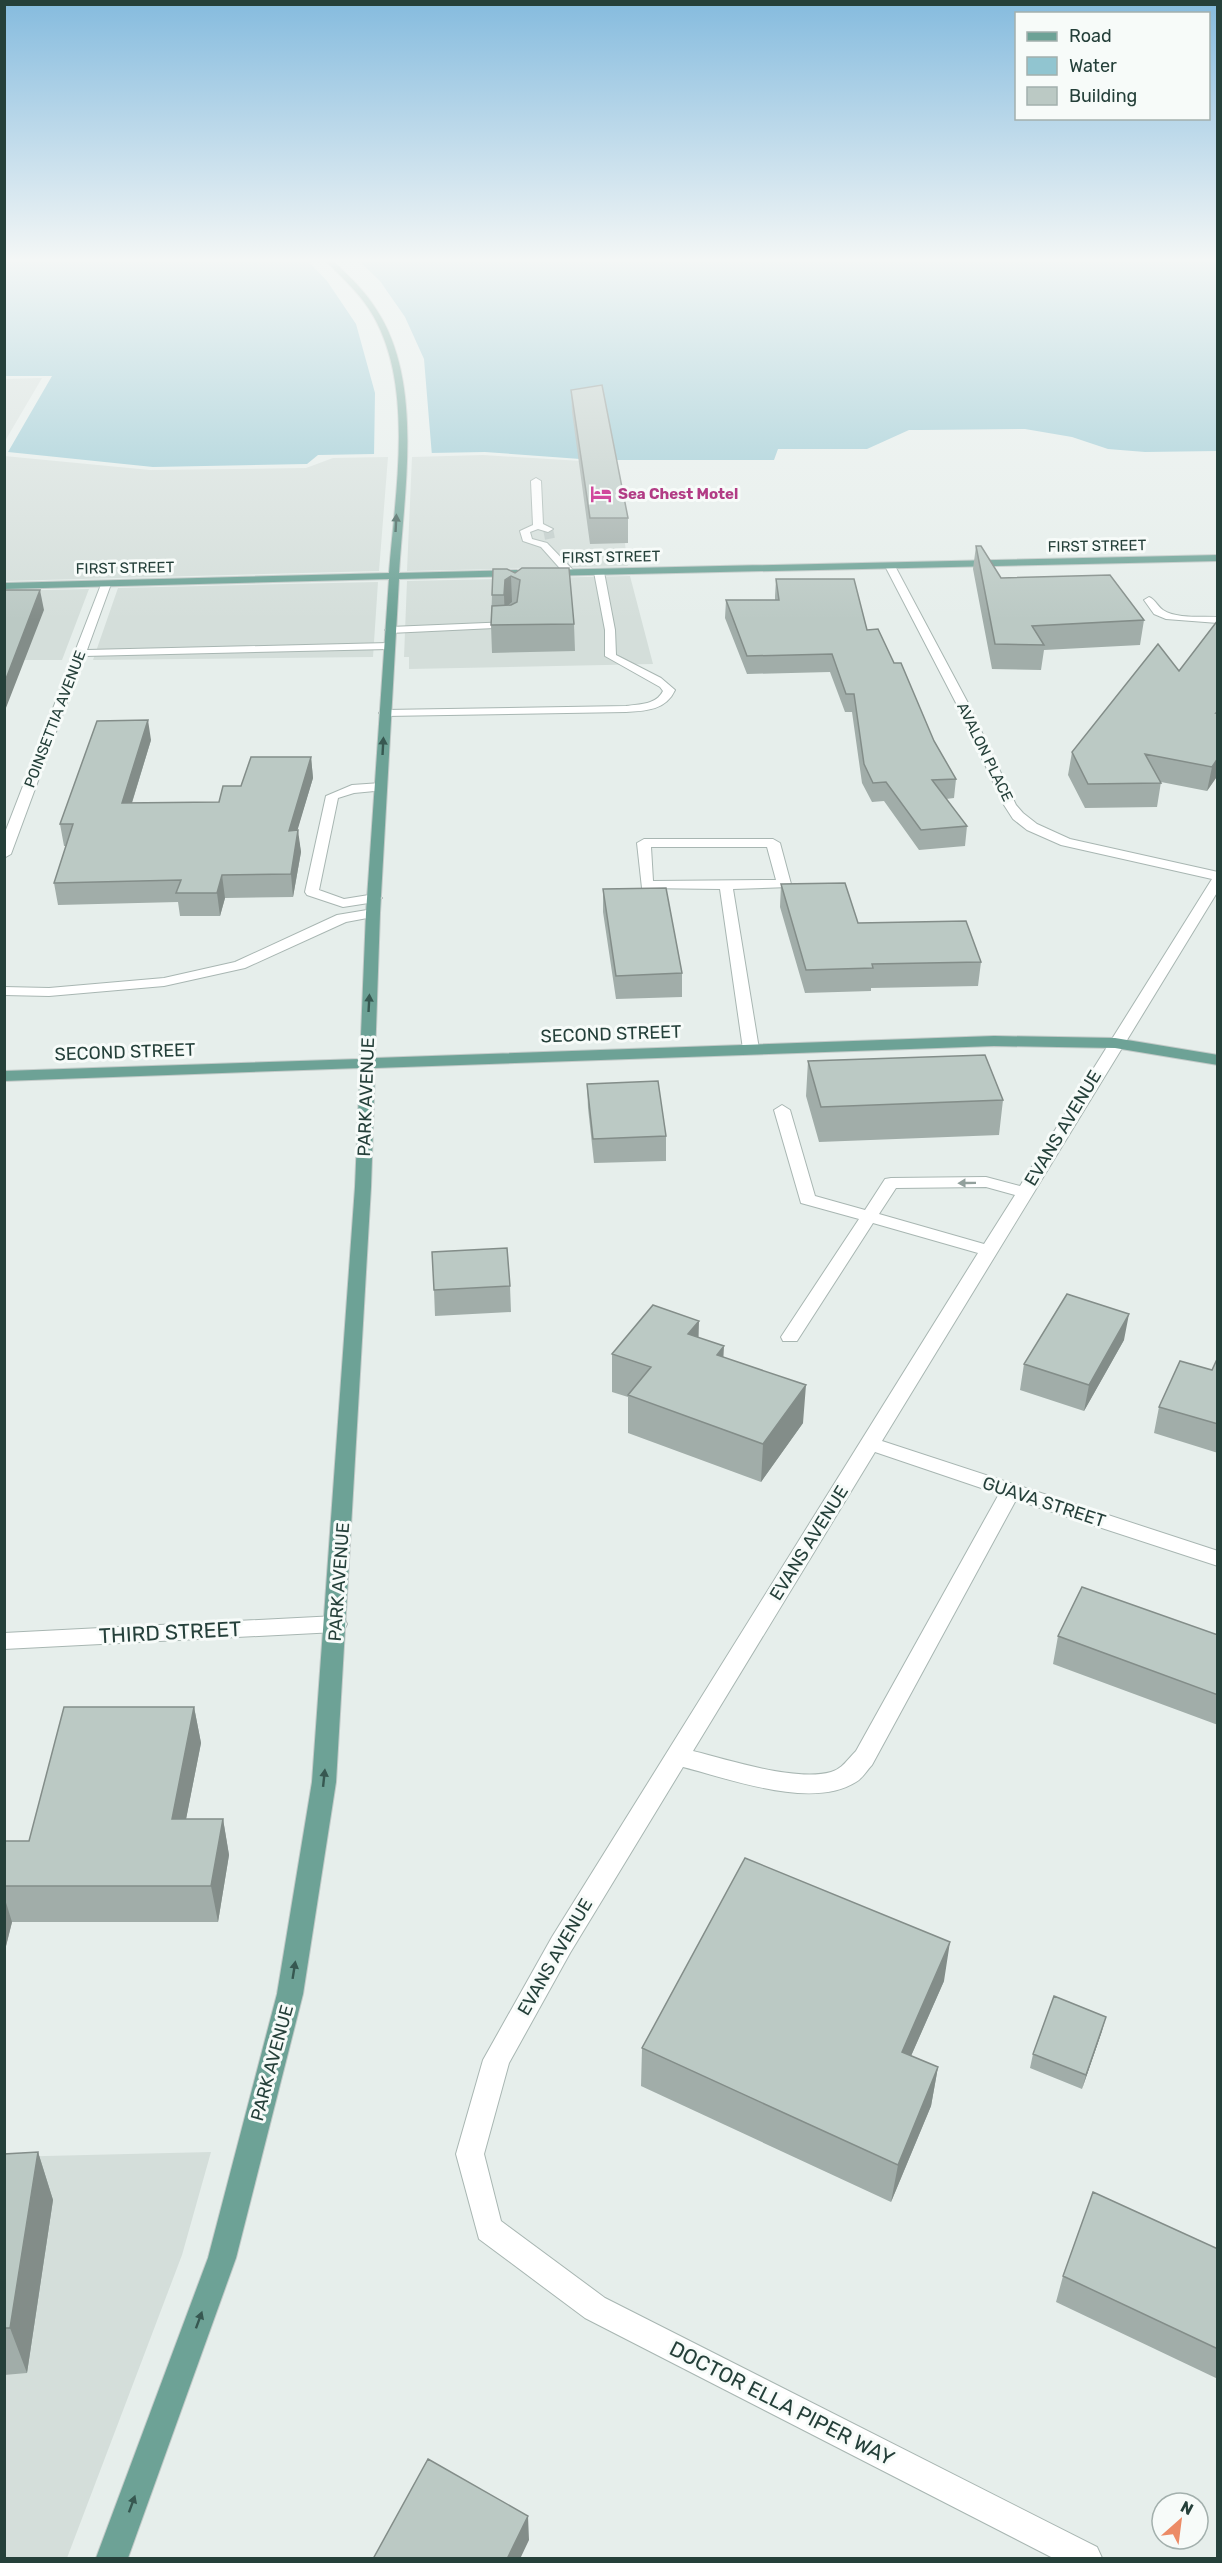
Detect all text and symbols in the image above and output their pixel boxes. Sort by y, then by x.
legend [1015,12,1210,120]
text: Road [1069,25,1112,47]
text: Water [1069,55,1117,77]
text: Building [1069,85,1137,107]
hotel icon: Sea Chest Motel [589,482,613,506]
place label: Sea Chest Motel [618,485,738,503]
one-way arrow [391,513,400,532]
street label: FIRST STREET [1048,536,1147,556]
street label: FIRST STREET [562,547,661,567]
street label: FIRST STREET [76,558,175,578]
street label: POINSETTIA AVENUE [21,648,89,790]
street label: AVALON PLACE [953,700,1017,804]
one-way arrow [379,736,388,755]
one-way arrow [364,994,373,1013]
street label: SECOND STREET [540,1021,682,1047]
street label: PARK AVENUE [353,1037,379,1157]
street label: SECOND STREET [54,1039,196,1065]
street label: EVANS AVENUE [1020,1066,1106,1190]
one-way arrow [957,1178,976,1188]
street label: GUAVA STREET [980,1472,1108,1532]
street label: EVANS AVENUE [765,1481,853,1605]
street label: PARK AVENUE [324,1522,354,1642]
street label: THIRD STREET [98,1616,242,1648]
one-way arrow [319,1768,329,1787]
street label: EVANS AVENUE [513,1895,597,2019]
one-way arrow [289,1961,298,1980]
street label: PARK AVENUE [246,2003,298,2123]
one-way arrow [194,2311,204,2329]
street label: DOCTOR ELLA PIPER WAY [665,2335,899,2471]
north arrow [1150,2491,1210,2551]
one-way arrow [127,2494,137,2512]
text: N [1177,2497,1196,2519]

